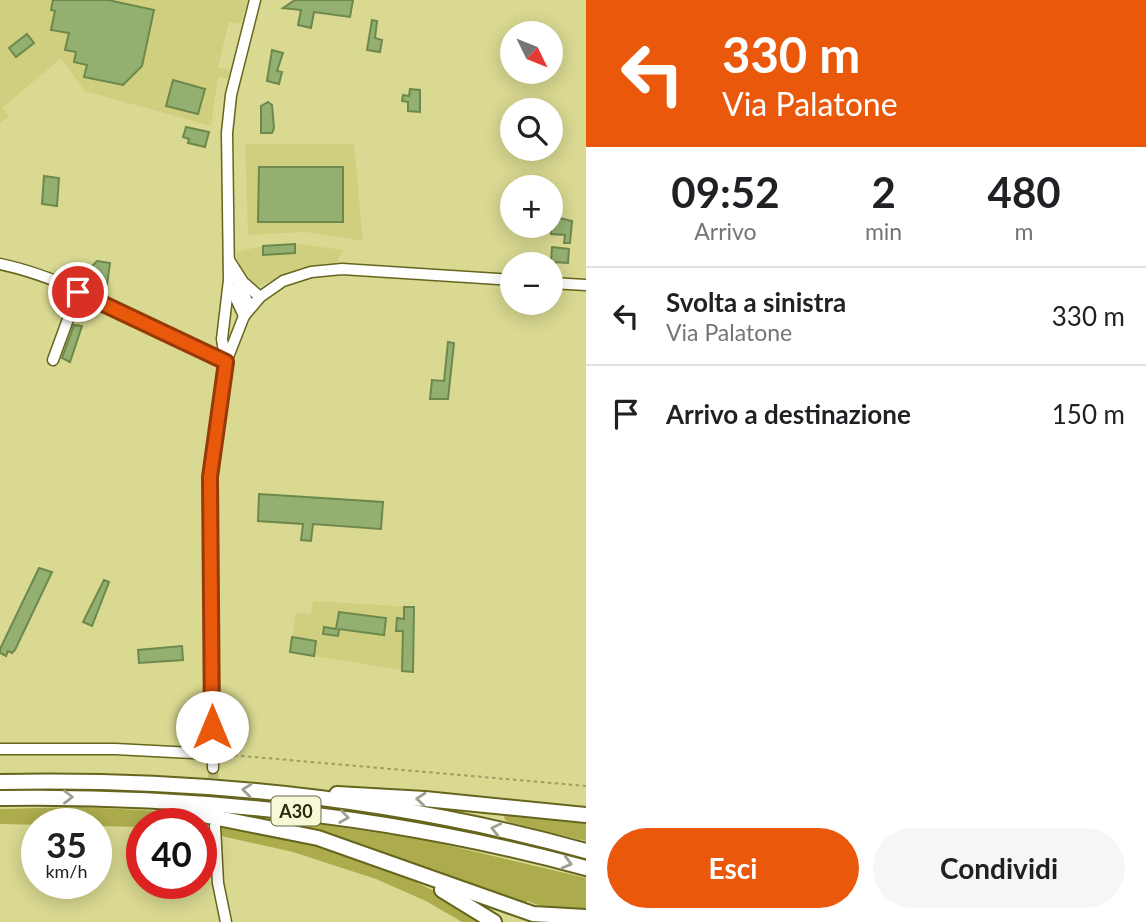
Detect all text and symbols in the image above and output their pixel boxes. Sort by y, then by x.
north arrow [500,21,564,84]
map controls [500,21,563,315]
text: 330 m [722,25,860,83]
icon: left [607,28,698,119]
text: Via Palatone [722,84,898,123]
button: search [500,98,563,161]
text: 09:52 [671,167,780,217]
text: 2 [871,167,896,217]
text: 480 [988,167,1061,217]
button: + [500,175,563,238]
text: Arrivo [694,217,757,245]
text: min [865,217,902,245]
text: m [1015,217,1034,245]
button: − [500,252,563,315]
pin [48,262,108,322]
icon: arrive [59,273,97,311]
text: Svolta a sinistra [666,286,846,318]
icon: left [607,297,645,335]
text: 330 m [1052,300,1125,332]
text: Via Palatone [666,318,792,346]
icon: arrive [607,395,645,433]
text: Arrivo a destinazione [666,398,911,430]
text: 150 m [1052,398,1125,430]
position arrow [175,690,249,764]
one-way arrow [241,782,253,797]
one-way arrow [63,789,74,805]
one-way arrow [415,791,426,806]
road number: A30 [272,796,320,826]
speed limit sign: 40 [126,808,217,899]
one-way arrow [338,810,350,825]
one-way arrow [490,822,502,837]
text: 35 [46,823,87,865]
button: Esci [607,828,859,908]
button: Condividi [873,828,1125,908]
one-way arrow [560,855,572,869]
text: km/h [45,860,88,882]

